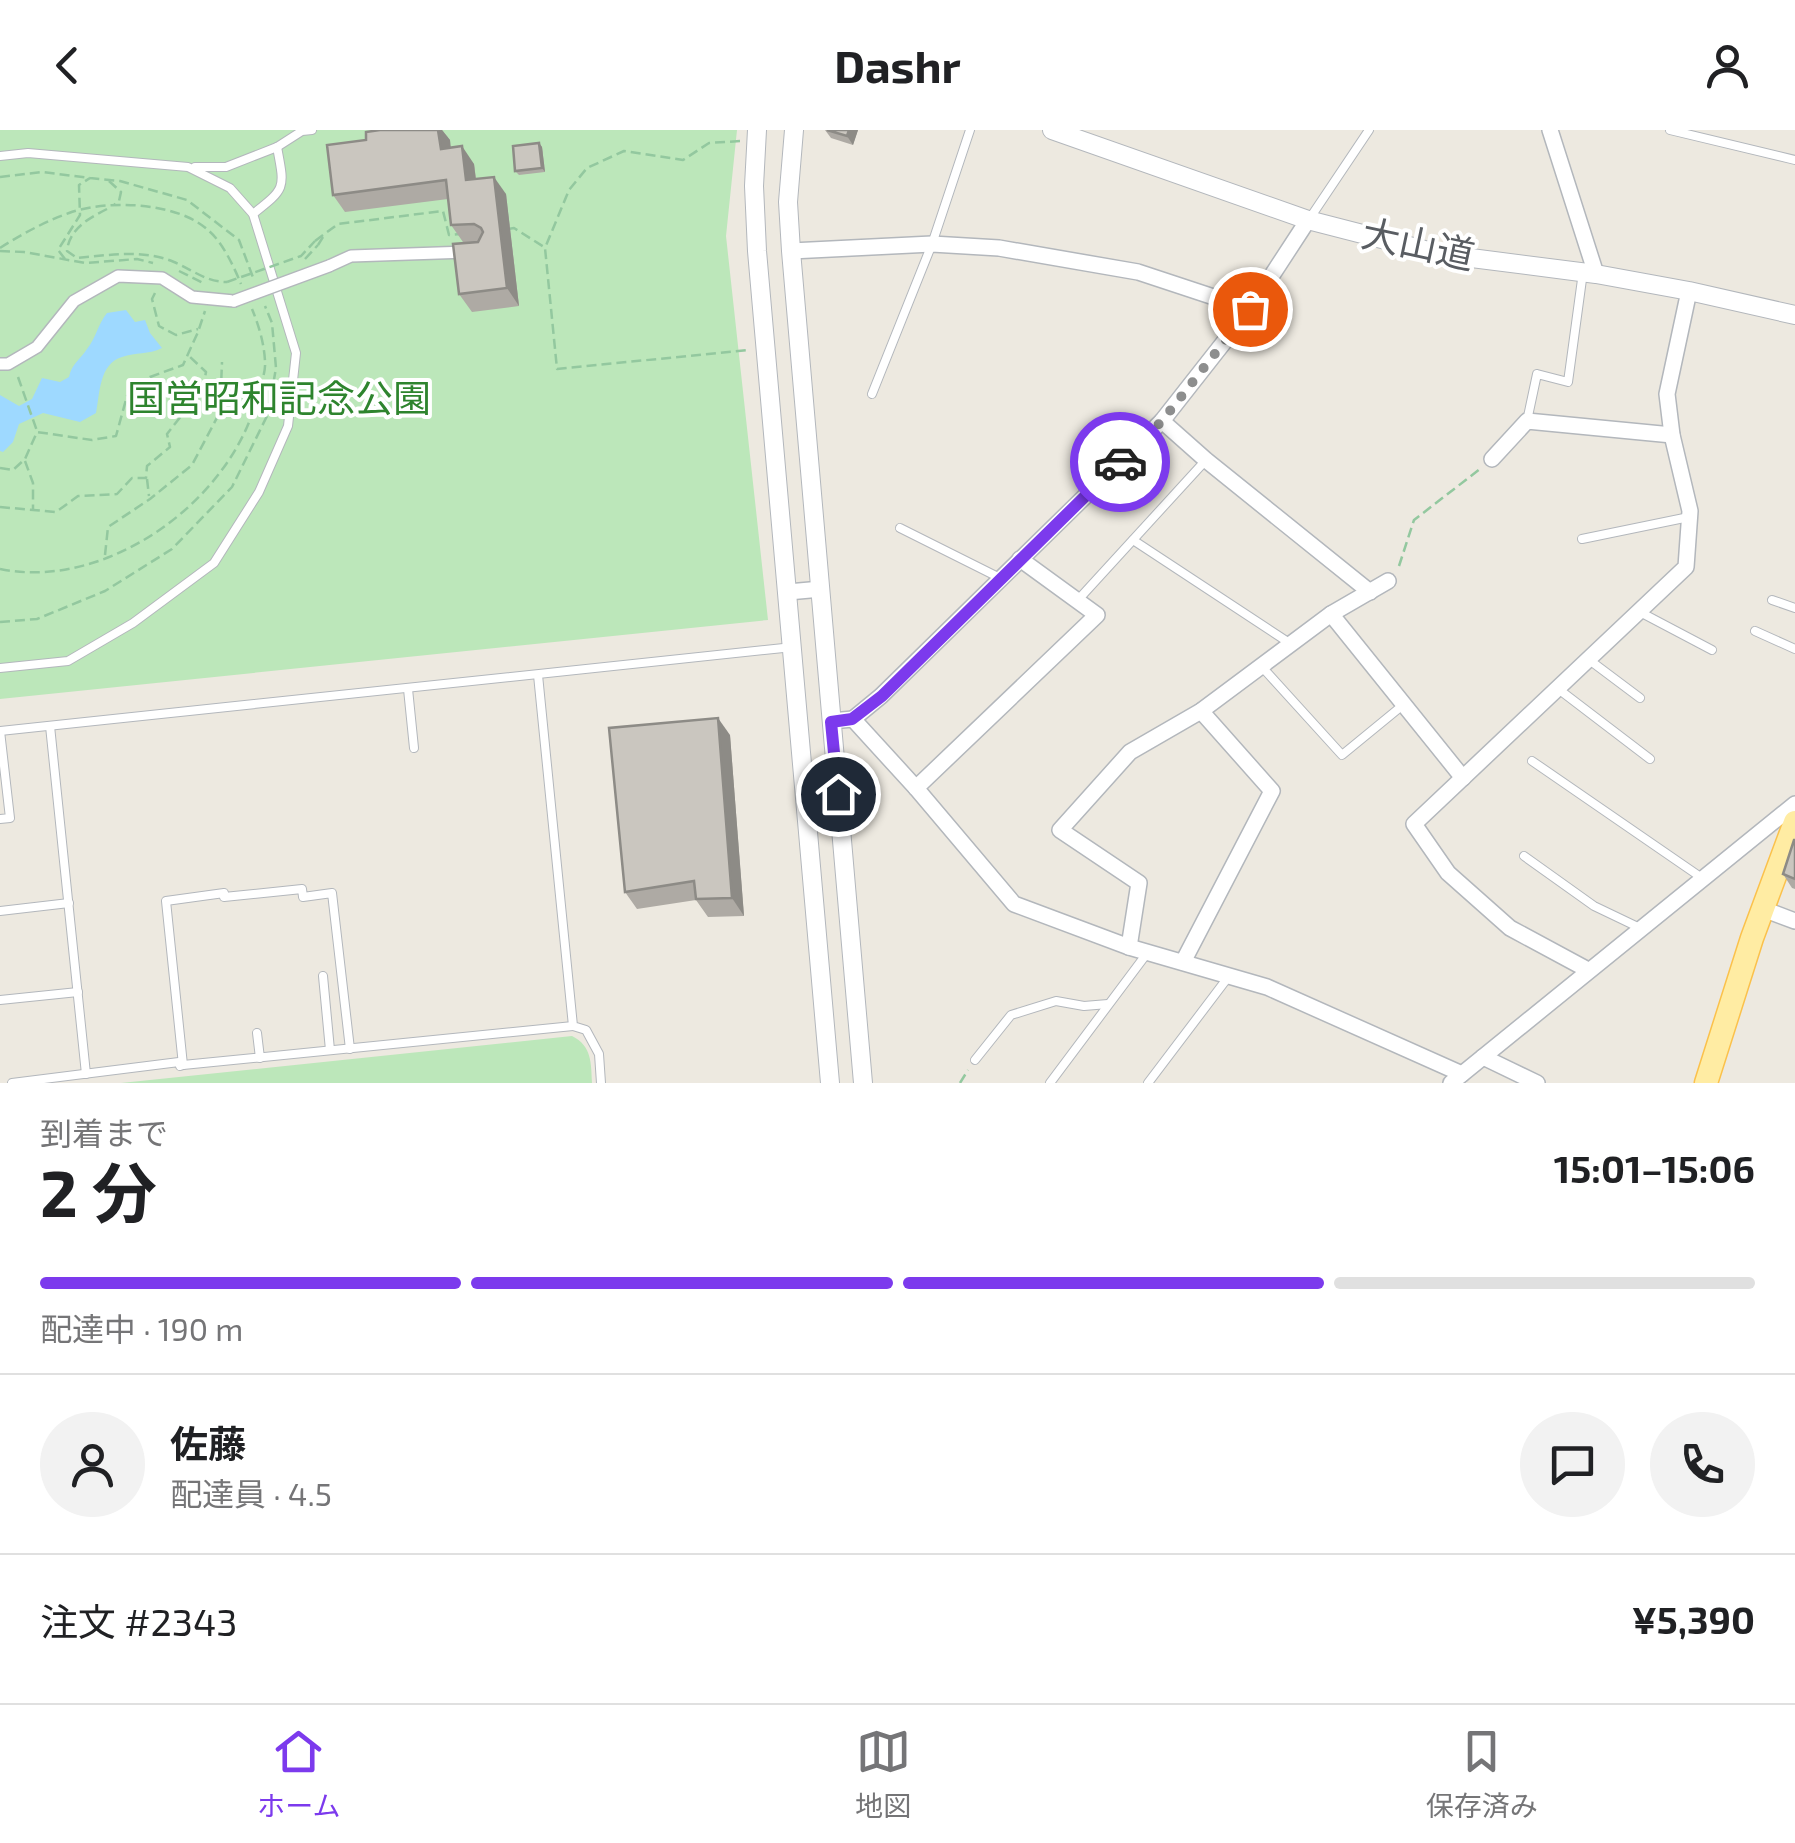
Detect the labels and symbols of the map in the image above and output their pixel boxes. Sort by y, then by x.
street label: 大山道 [1358,209,1479,277]
pin [1208,267,1293,352]
park label: 国営昭和記念公園 [127,374,431,420]
courier [1070,412,1170,512]
pin [796,752,881,837]

